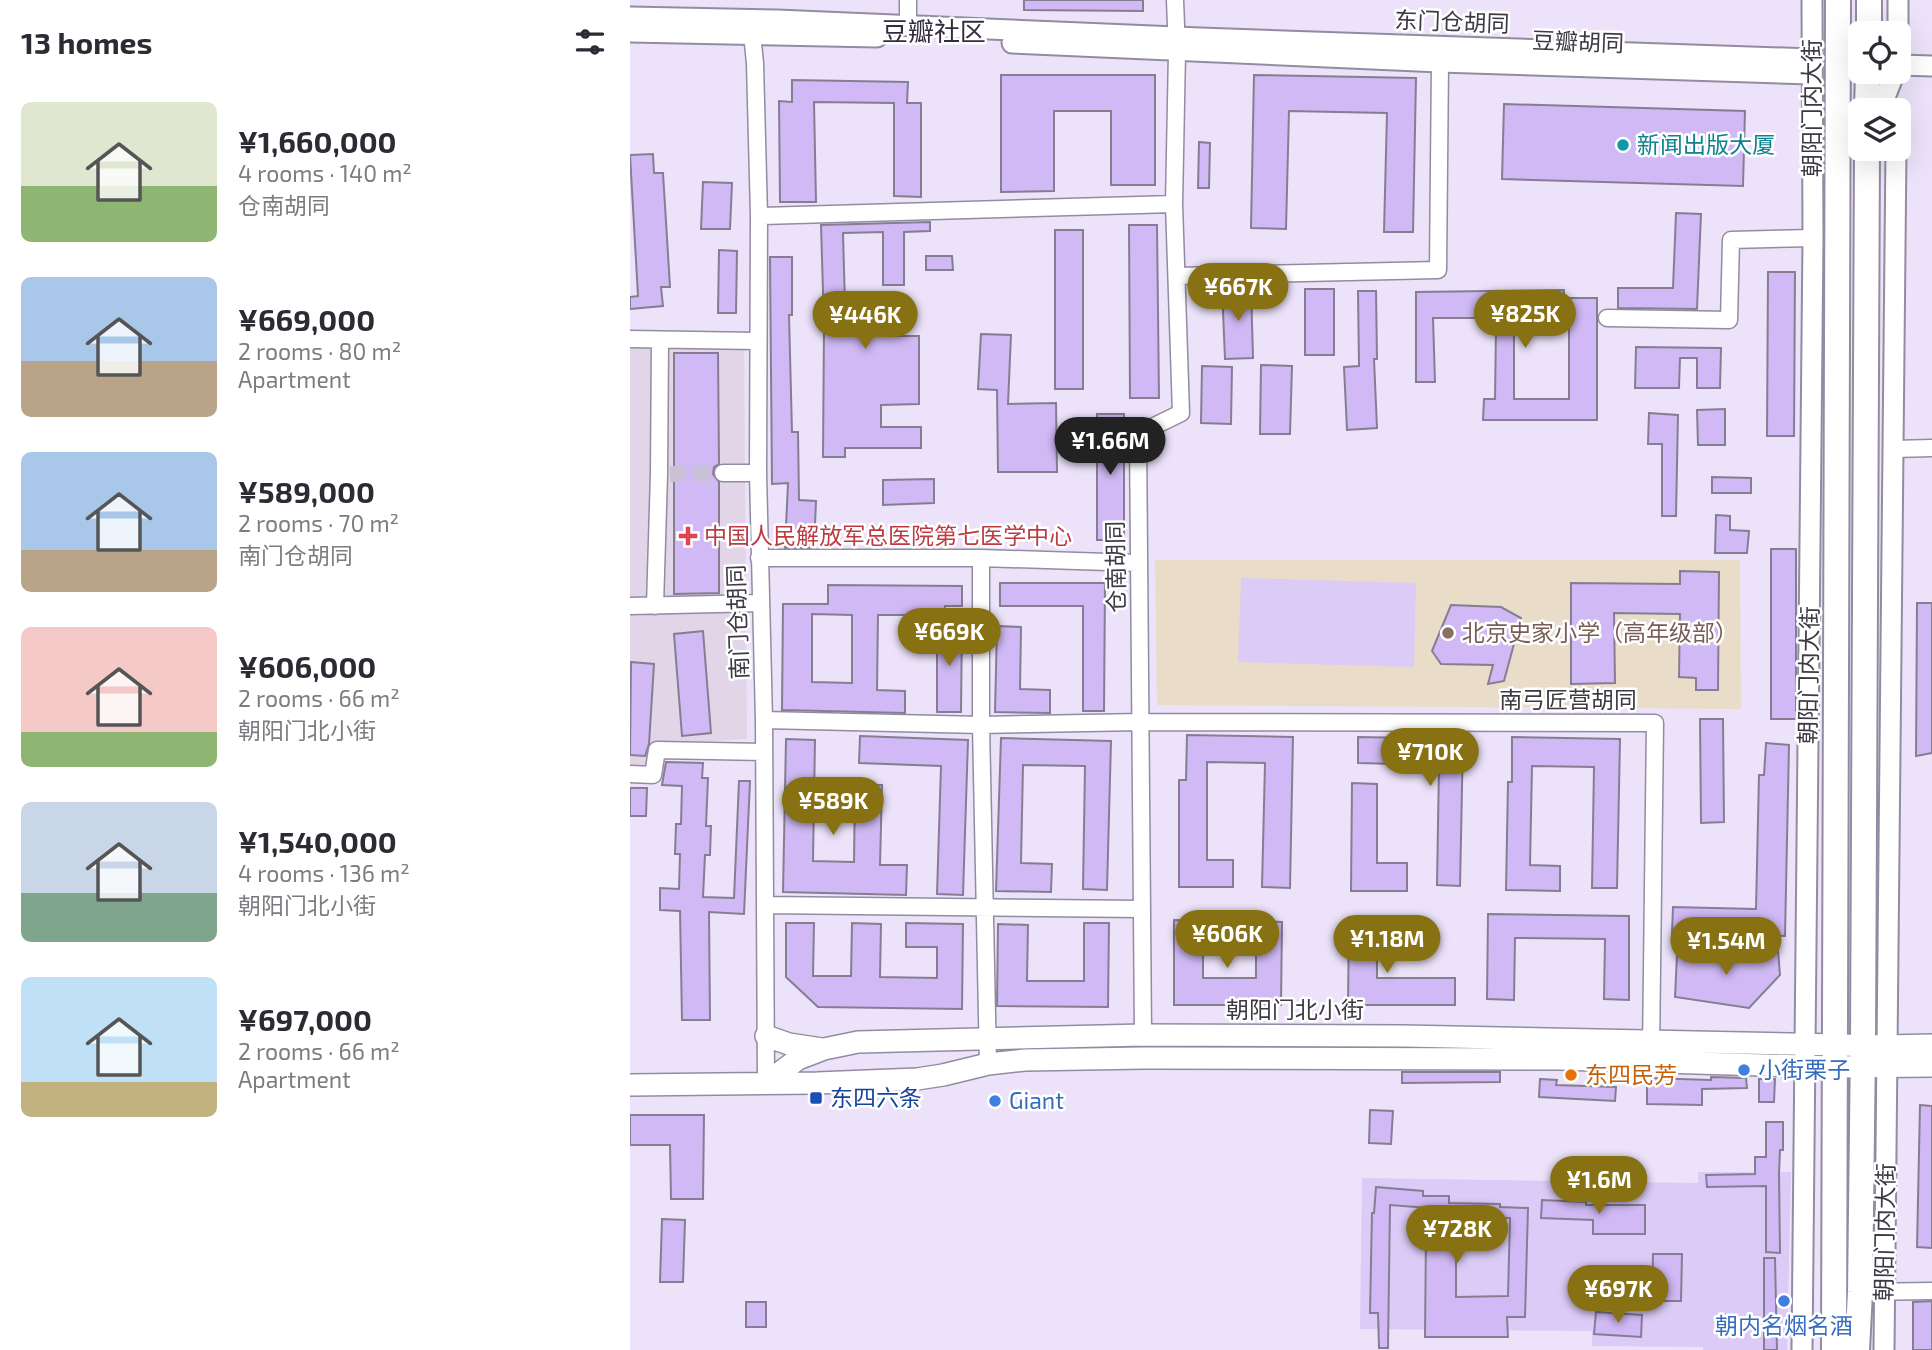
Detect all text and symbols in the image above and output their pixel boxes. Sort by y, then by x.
street label: 东门仓胡同 [1394,5,1510,37]
district label: 豆瓣社区 [882,15,986,46]
map controls [1848,21,1911,161]
button: locate [1848,21,1911,84]
icon: filters [571,23,609,61]
text: 13 homes [21,24,152,60]
street label: 豆瓣胡同 [1532,25,1624,57]
street label: 朝阳门内大街 [1797,39,1825,177]
button: layers [1848,98,1911,161]
text: ¥1,660,000 [238,123,397,159]
icon: home [77,130,161,214]
place label: 新闻出版大厦 [1637,130,1775,158]
marker: 新闻出版大厦 [1615,137,1631,153]
text: 4 rooms · 140 m² [238,159,412,187]
text: 仓南胡同 [238,191,330,219]
pin: ¥667K [1189,264,1287,323]
text: ¥667K [1203,272,1273,300]
pin: ¥825K [1476,290,1574,350]
pin: ¥446K [816,292,914,351]
text: ¥825K [1490,299,1560,327]
text: ¥446K [829,300,901,328]
text: ¥669,000 [238,301,375,337]
icon: home [77,305,161,389]
text: 2 rooms · 80 m² [238,337,401,365]
text: Apartment [238,365,351,393]
pin: ¥1.66M [1053,418,1167,477]
text: ¥1.66M [1070,426,1150,454]
text: ¥589,000 [238,473,375,509]
icon: home [77,480,161,564]
text: 2 rooms · 70 m² [238,509,399,537]
place label: 中国人民解放军总医院第七医学中心 [704,521,1072,549]
street label: 仓南胡同 [1100,521,1130,613]
marker: 中国人民解放军总医院第七医学中心 [678,526,698,546]
text: 南门仓胡同 [238,541,353,569]
street label: 南门仓胡同 [721,564,753,680]
street label: 朝阳门内大街 [1793,606,1823,744]
pin: ¥669K [900,608,998,668]
text: ¥669K [914,617,984,645]
place label: 北京史家小学（高年级部） [1462,618,1738,646]
marker: 北京史家小学（高年级部） [1440,625,1456,641]
text: ¥606,000 [238,648,376,684]
icon: home [77,655,161,739]
text: 2 rooms · 66 m² [238,684,400,712]
street label: 南弓匠营胡同 [1499,685,1637,713]
text: 朝阳门北小街 [238,716,376,744]
pin: ¥710K [1381,728,1479,788]
text: ¥710K [1397,737,1463,765]
pin: ¥589K [784,778,882,837]
text: ¥589K [798,786,868,814]
text: ¥1,540,000 [238,823,397,859]
icon: home [77,830,161,914]
text: 4 rooms · 136 m² [238,859,410,887]
text: 朝阳门北小街 [238,891,376,919]
pin: ¥606K [1178,911,1276,970]
pin: ¥1.18M [1330,916,1444,975]
pin: ¥1.54M [1669,918,1783,977]
text: ¥606K [1191,919,1263,947]
text: ¥1.18M [1349,924,1425,952]
text: ¥1.54M [1686,926,1766,954]
street label: 朝阳门北小街 [1226,995,1364,1023]
text: ¥697,000 [238,1001,372,1037]
icon: home [77,1005,161,1089]
text: 2 rooms · 66 m² [238,1037,400,1065]
place label: 小街栗子 [1758,1055,1850,1083]
place label: 东四民芳 [1585,1060,1677,1088]
marker: 小街栗子 [1736,1062,1752,1078]
text: Apartment [238,1065,351,1093]
marker: 东四民芳 [1563,1067,1579,1083]
place label: 东四六条 [830,1083,922,1111]
place label: Giant [1009,1086,1064,1114]
marker: 东四六条 [808,1090,824,1106]
marker: Giant [987,1093,1003,1109]
pin: ¥1.6M [1550,1156,1648,1216]
street label: 朝阳门内大街 [1869,1163,1899,1301]
text: ¥1.6M [1566,1165,1632,1193]
pin: ¥728K [1408,1206,1506,1265]
text: ¥728K [1422,1214,1492,1242]
pin: ¥697K [1569,1266,1667,1325]
text: ¥697K [1583,1274,1653,1302]
marker: 朝内名烟名酒 [1776,1293,1792,1309]
place label: 朝内名烟名酒 [1715,1311,1853,1339]

